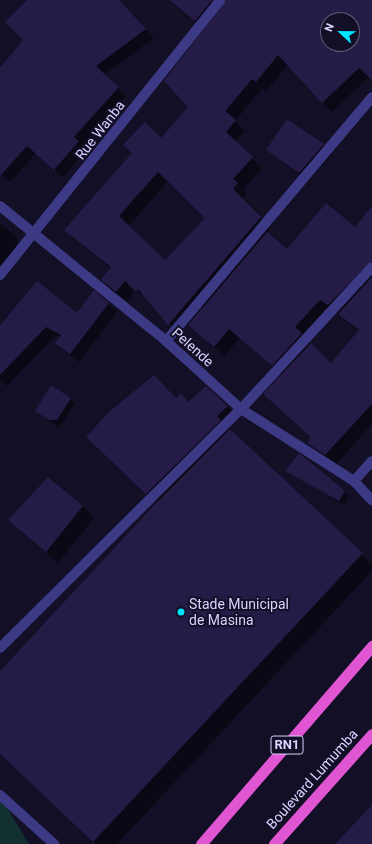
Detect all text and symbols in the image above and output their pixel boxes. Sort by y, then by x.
north arrow [320,12,360,52]
text: N [322,22,337,34]
street label: Rue Wanba [72,97,128,163]
street label: Pelende [169,324,217,370]
place label: Stade Municipal de Masina [189,596,289,628]
marker: Stade Municipal de Masina [176,607,186,617]
street label: Boulevard Lumumba [263,726,361,832]
road number: RN1 [270,734,304,756]

